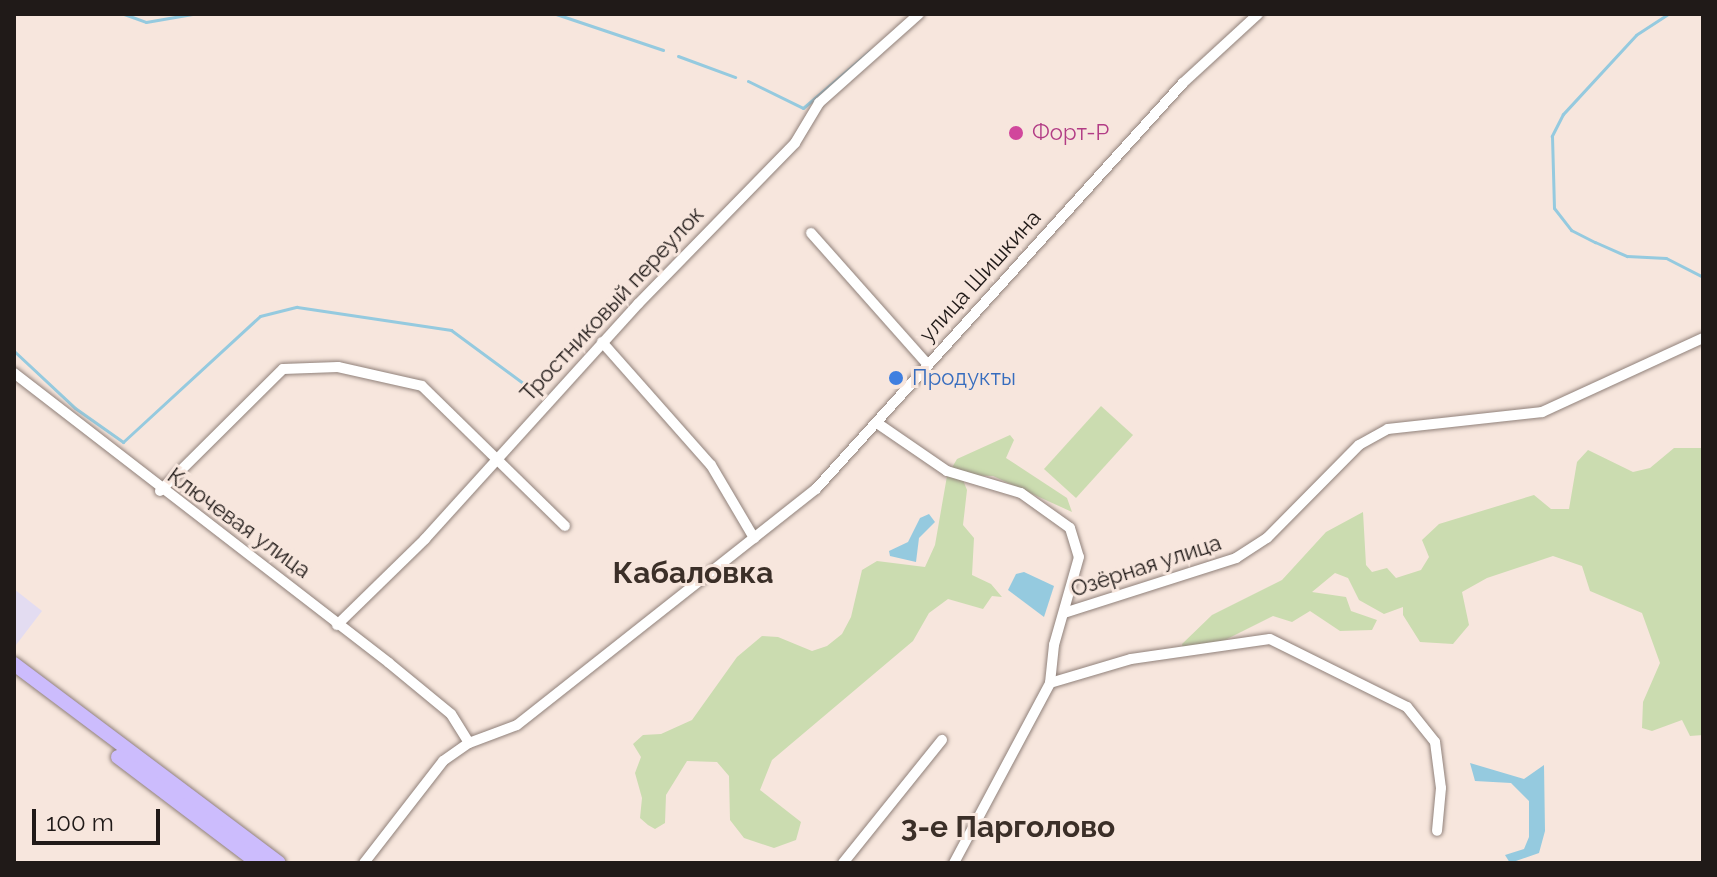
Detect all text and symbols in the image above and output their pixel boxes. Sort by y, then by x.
place label: Форт-Р [1032,120,1109,146]
marker: Форт-Р [1007,124,1025,142]
street label: Тростниковый переулок [515,201,709,407]
street label: улица Шишкина [914,204,1046,348]
place label: Продукты [912,365,1016,391]
marker: Продукты [887,369,905,387]
street label: Ключевая улица [162,462,316,584]
street label: Озёрная улица [1067,529,1225,603]
district label: Кабаловка [613,555,773,591]
scale bar [36,793,164,843]
text: 100 m [46,808,114,837]
district label: 3-е Парголово [901,809,1115,845]

